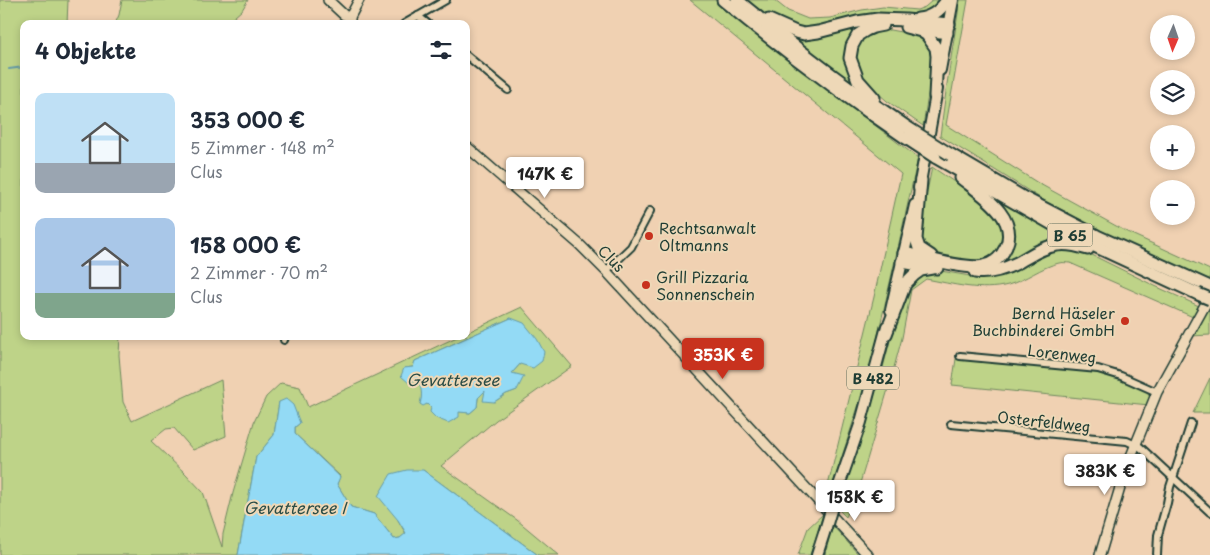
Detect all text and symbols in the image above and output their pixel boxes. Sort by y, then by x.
north arrow [1150,15,1195,60]
map controls [1150,15,1195,225]
text: 4 Objekte [35,34,136,66]
icon: filters [427,36,455,64]
button: layers [1150,70,1195,115]
text: 353 000 € [190,103,305,135]
icon: home [75,113,135,173]
button: + [1150,125,1195,170]
text: 5 Zimmer · 148 m² [190,135,335,159]
pin: 147K € [504,156,586,199]
text: Clus [190,159,223,183]
text: 147K € [517,161,573,185]
button: − [1150,180,1195,225]
place label: Rechtsanwalt Oltmanns [659,216,756,256]
road number: B 65 [1048,224,1092,246]
text: 158 000 € [190,228,301,260]
marker: Rechtsanwalt Oltmanns [643,230,655,242]
icon: home [75,238,135,298]
street label: Clus [593,239,631,277]
text: 2 Zimmer · 70 m² [190,260,328,284]
place label: Grill Pizzaria Sonnenschein [656,265,755,305]
marker: Grill Pizzaria Sonnenschein [640,279,652,291]
text: Clus [190,284,223,308]
place label: Bernd Häseler Buchbinderei GmbH [972,301,1115,341]
marker: Bernd Häseler Buchbinderei GmbH [1119,315,1131,327]
pin: 353K € [682,338,764,380]
street label: Lorenweg [1027,338,1097,368]
text: 353K € [693,342,753,366]
road number: B 482 [847,366,899,389]
water label: Gevattersee [407,367,500,391]
street label: Osterfeldweg [996,405,1092,437]
pin: 383K € [1064,454,1146,496]
text: 383K € [1075,458,1135,482]
pin: 158K € [814,480,896,522]
text: 158K € [827,484,883,508]
water label: Gevattersee I [244,495,348,519]

